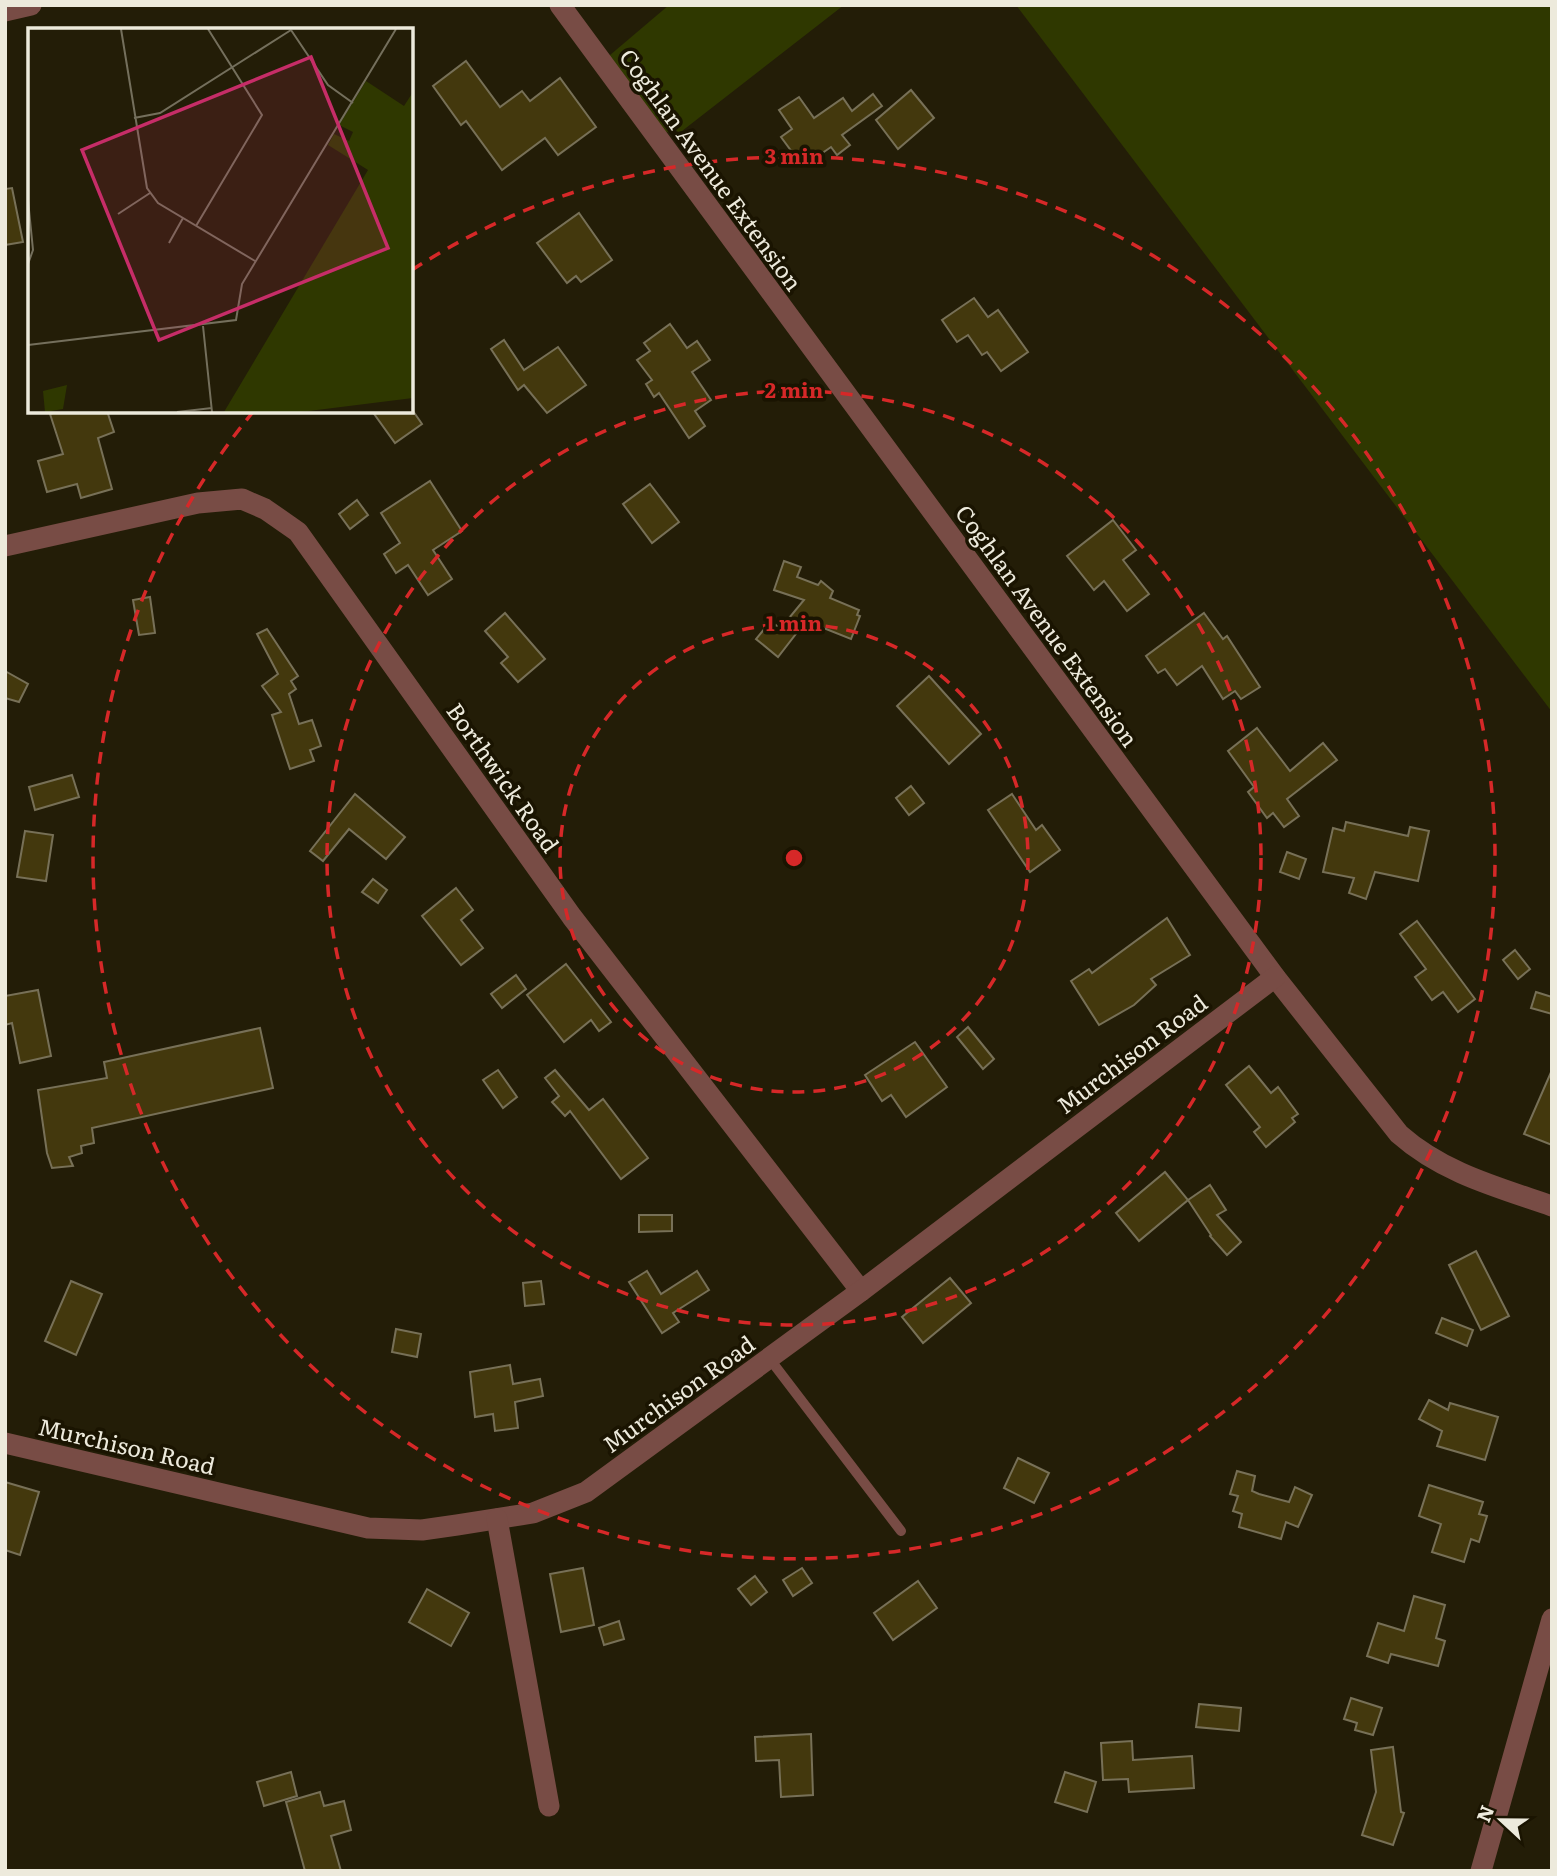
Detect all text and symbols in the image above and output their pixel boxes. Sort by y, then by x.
inset map [28,28,413,413]
street label: Coghlan Avenue Extension [612,41,812,297]
text: 3 min [764,139,824,170]
text: 2 min [765,373,824,404]
street label: Coghlan Avenue Extension [948,497,1148,753]
text: 1 min [766,606,822,637]
street label: Borthwick Road [440,695,568,859]
centre of rings [782,846,806,870]
street label: Murchison Road [1049,985,1213,1121]
street label: Murchison Road [595,1326,761,1460]
street label: Murchison Road [35,1408,219,1482]
north arrow [1466,1785,1536,1855]
text: N [1468,1801,1500,1826]

